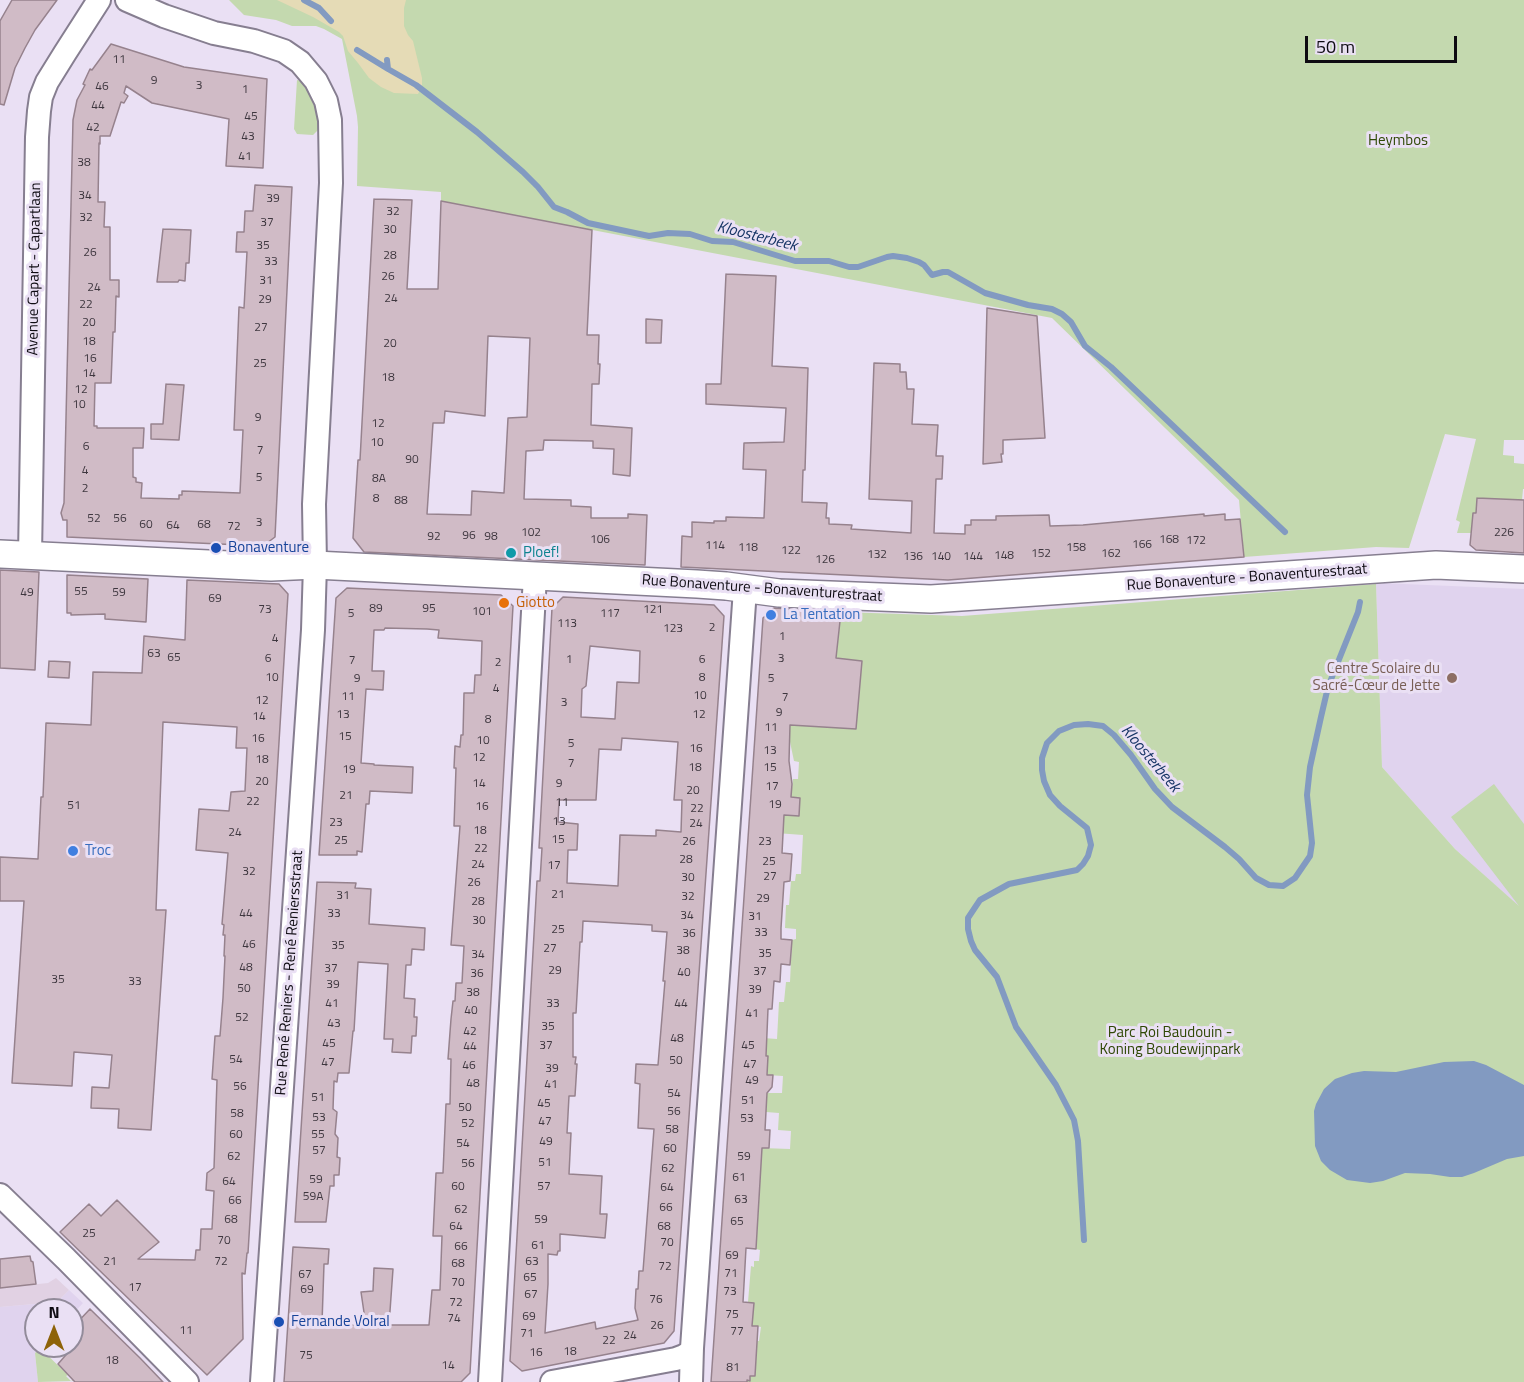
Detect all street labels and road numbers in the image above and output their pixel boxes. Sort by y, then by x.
street label: Avenue Capart - Capartlaan [24,182,46,356]
street label: Rue Bonaventure - Bonaventurestraat [1126,561,1368,595]
street label: Rue Bonaventure - Bonaventurestraat [641,572,883,606]
street label: Rue René Reniers - René Reniersstraat [272,850,308,1096]

